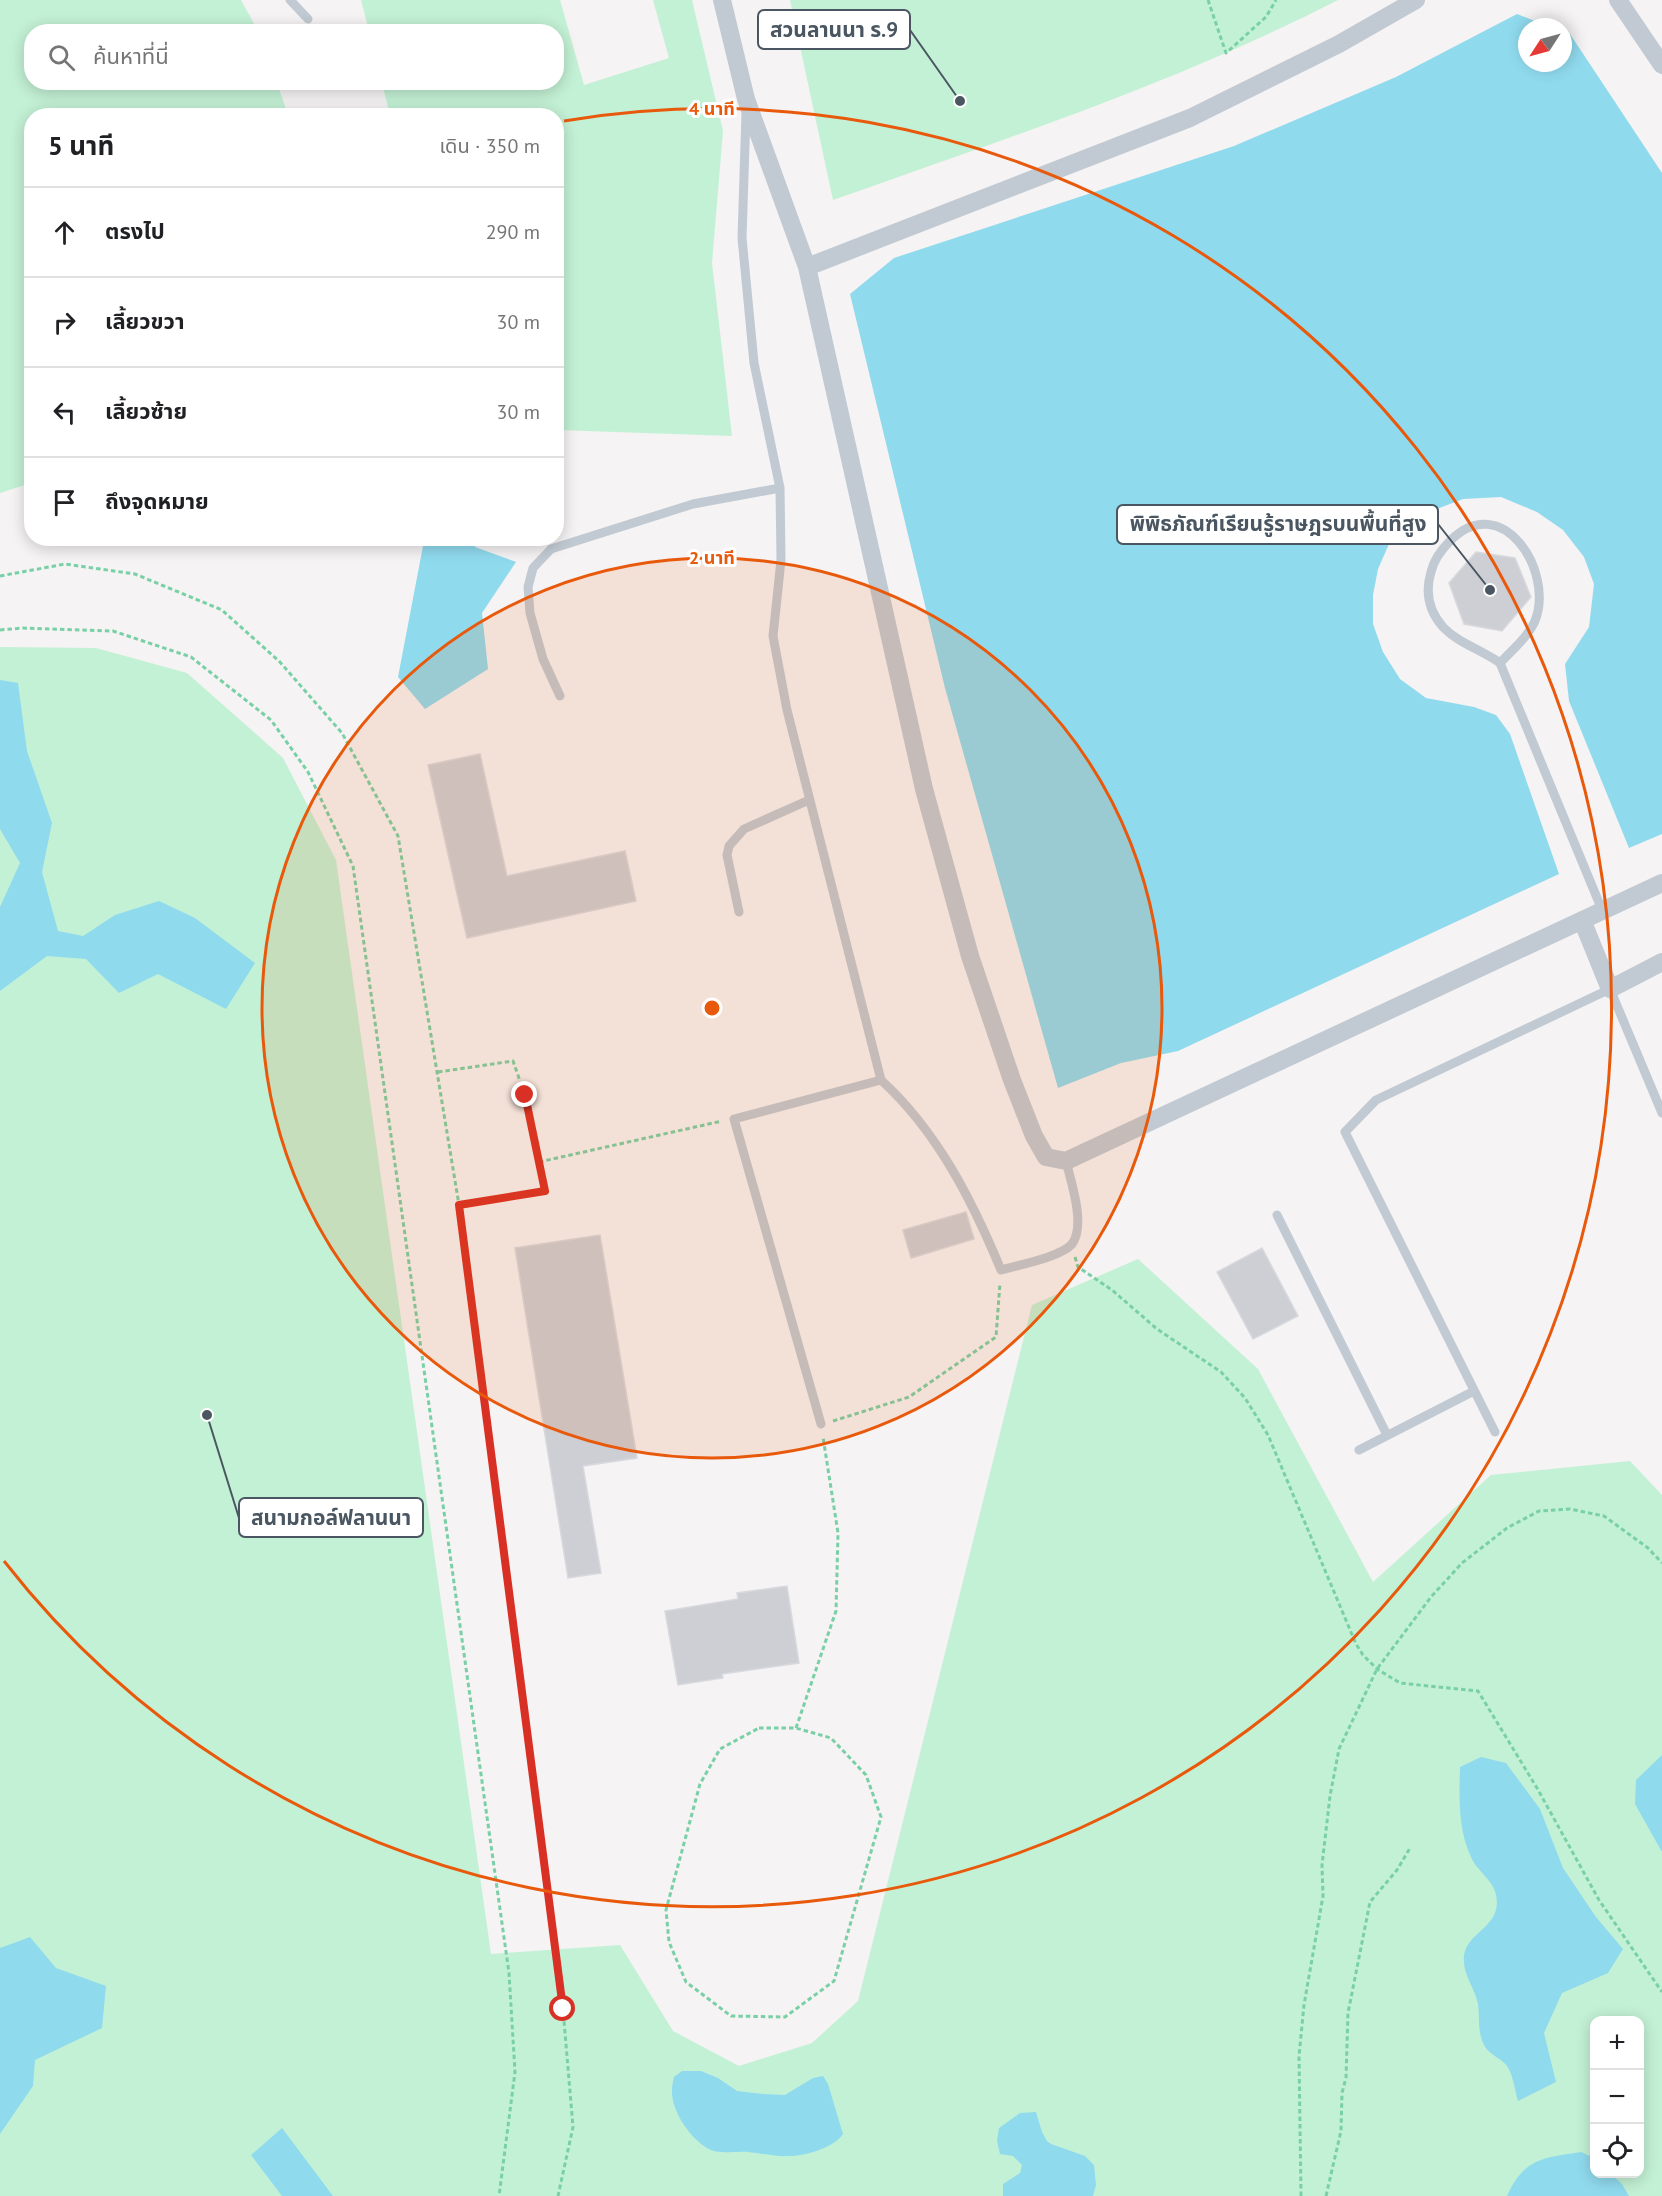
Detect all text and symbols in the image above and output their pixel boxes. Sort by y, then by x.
callout: สวนลานนา ร.9 [758,10,910,49]
text: สวนลานนา ร.9 [770,16,898,43]
north arrow [1518,18,1572,72]
search box [24,24,564,90]
icon: search [45,41,78,74]
text: ค้นหาที่นี่ [93,42,169,70]
text: 4 นาที [689,97,735,120]
text: 5 นาที [48,129,114,162]
text: เดิน · 350 m [439,133,540,159]
icon: ahead [48,216,81,249]
text: ตรงไป [105,217,165,245]
text: 290 m [486,219,540,245]
icon: right [48,306,81,339]
text: เลี้ยวขวา [105,307,185,335]
text: 30 m [497,309,540,335]
icon: left [48,396,81,429]
text: เลี้ยวซ้าย [105,397,187,425]
text: 30 m [497,399,540,425]
icon: arrive [48,486,81,519]
text: ถึงจุดหมาย [105,487,209,515]
callout: พิพิธภัณฑ์เรียนรู้ราษฎรบนพื้นที่สูง [1117,505,1438,544]
text: พิพิธภัณฑ์เรียนรู้ราษฎรบนพื้นที่สูง [1130,509,1426,537]
text: 2 นาที [689,546,735,569]
centre of rings [702,998,722,1018]
route end [511,1081,537,1107]
callout: สนามกอล์ฟลานนา [239,1498,423,1537]
text: สนามกอล์ฟลานนา [251,1504,411,1531]
route start [549,1995,575,2021]
map controls [1590,2016,1644,2178]
button: + [1590,2016,1644,2070]
button: − [1590,2070,1644,2124]
button: locate [1590,2124,1644,2178]

